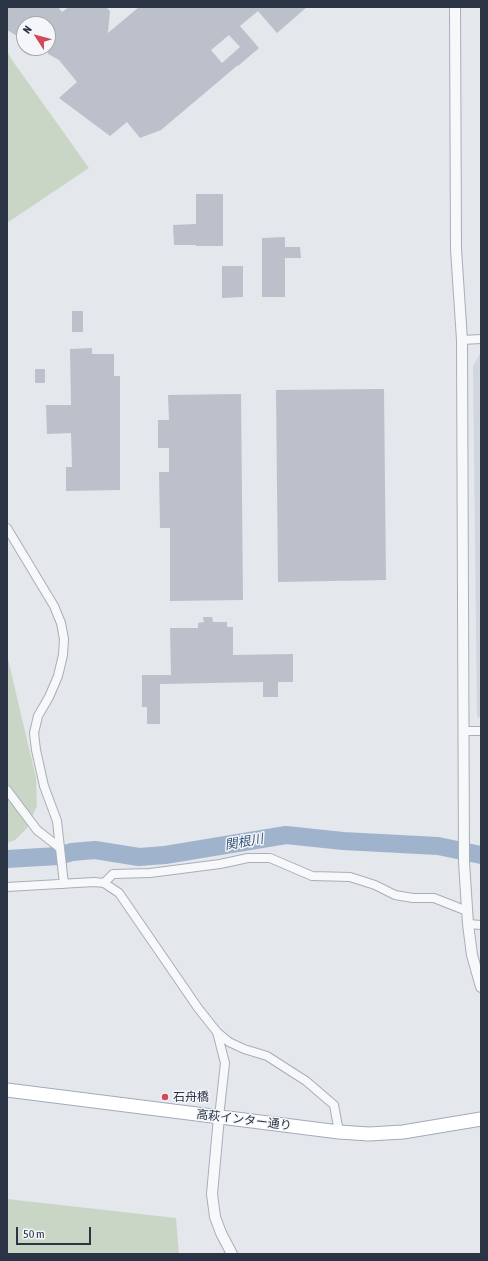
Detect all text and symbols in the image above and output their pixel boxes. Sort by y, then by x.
north arrow [16,16,56,56]
text: N [20,23,34,36]
water label: 関根川 [223,831,265,853]
place label: 石舟橋 [173,1090,209,1104]
marker: 石舟橋 [160,1092,170,1102]
street label: 高萩インター通り [195,1107,293,1133]
scale bar [18,1219,93,1245]
text: 50 m [23,1227,45,1241]

